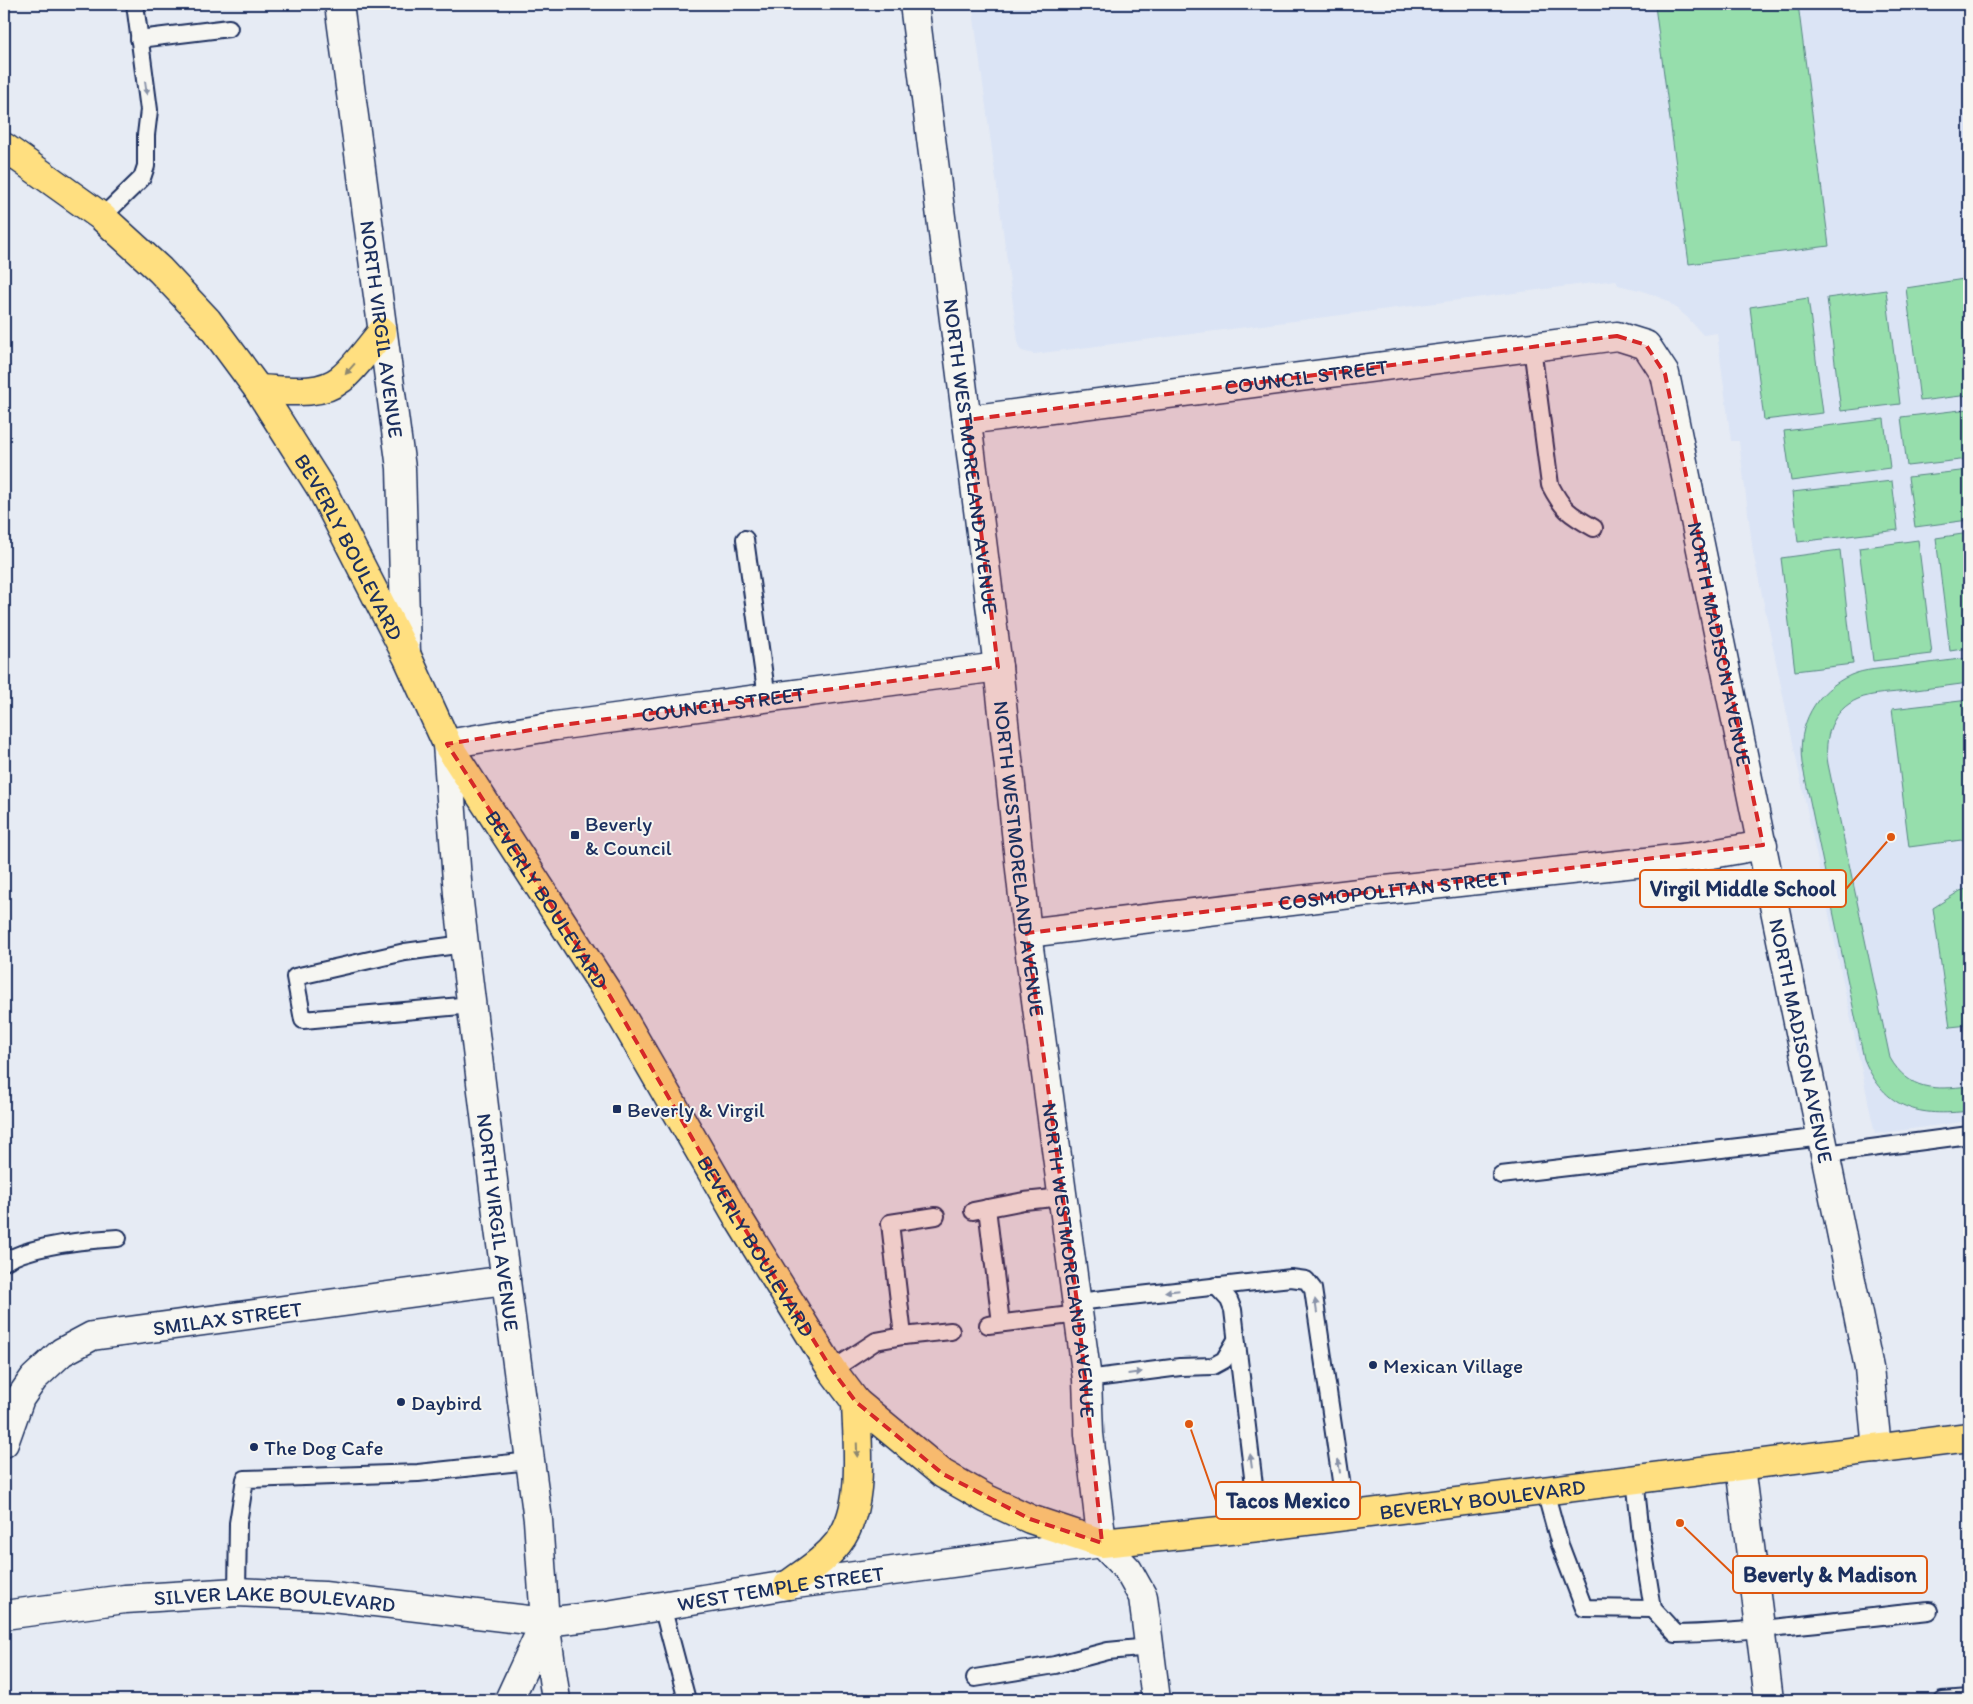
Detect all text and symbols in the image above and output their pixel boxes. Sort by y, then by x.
one-way arrow [142,80,150,96]
street label: NORTH VIRGIL AVENUE [356,219,409,439]
street label: NORTH WESTMORELAND AVENUE [939,297,1004,615]
street label: COUNCIL STREET [1223,353,1390,399]
one-way arrow [345,362,356,375]
street label: BEVERLY BOULEVARD [290,449,409,644]
street label: NORTH MADISON AVENUE [1683,519,1758,769]
street label: COUNCIL STREET [640,680,807,727]
street label: NORTH WESTMORELAND AVENUE [989,699,1051,1018]
street label: BEVERLY BOULEVARD [481,805,614,993]
place label: Beverly & Council [585,811,672,860]
marker: Beverly & Council [569,829,581,841]
street label: COSMOPOLITAN STREET [1277,864,1512,915]
callout: Virgil Middle School [1640,870,1846,907]
text: Virgil Middle School [1650,875,1837,902]
street label: NORTH MADISON AVENUE [1765,916,1839,1165]
place label: Beverly & Virgil [627,1097,765,1122]
street label: NORTH WESTMORELAND AVENUE [1037,1101,1101,1418]
marker: Beverly & Virgil [611,1103,623,1115]
street label: NORTH VIRGIL AVENUE [472,1112,525,1332]
street label: BEVERLY BOULEVARD [692,1151,821,1341]
one-way arrow [1164,1287,1180,1295]
street label: SMILAX STREET [151,1295,304,1340]
one-way arrow [1311,1297,1319,1313]
place label: Mexican Village [1383,1353,1523,1378]
marker: Mexican Village [1367,1359,1379,1371]
one-way arrow [1127,1369,1143,1377]
place label: Daybird [411,1390,482,1415]
marker: Daybird [395,1396,407,1408]
place label: The Dog Cafe [264,1435,384,1460]
marker: The Dog Cafe [248,1441,260,1453]
one-way arrow [853,1443,861,1459]
one-way arrow [1247,1452,1255,1468]
one-way arrow [1335,1458,1343,1474]
street label: BEVERLY BOULEVARD [1378,1473,1587,1524]
callout: Tacos Mexico [1216,1482,1360,1519]
text: Tacos Mexico [1225,1487,1350,1514]
callout: Beverly & Madison [1733,1556,1927,1593]
street label: WEST TEMPLE STREET [675,1560,886,1616]
text: Beverly & Madison [1743,1561,1918,1588]
street label: SILVER LAKE BOULEVARD [153,1579,397,1617]

